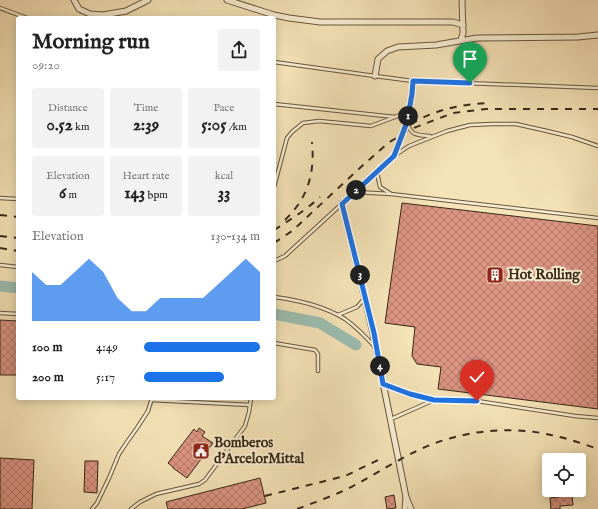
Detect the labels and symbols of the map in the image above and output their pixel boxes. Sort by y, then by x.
pin [453,42,487,83]
pin: 1 [398,106,418,126]
pin: 2 [346,180,366,200]
pin: 3 [350,265,370,285]
building icon: Hot Rolling [485,265,505,285]
place label: Hot Rolling [508,266,581,284]
pin: 4 [370,356,390,376]
pin [460,360,494,401]
place label: Bomberos d'ArcelorMittal [214,434,305,468]
public building icon: Bomberos d'ArcelorMittal [191,441,211,461]

